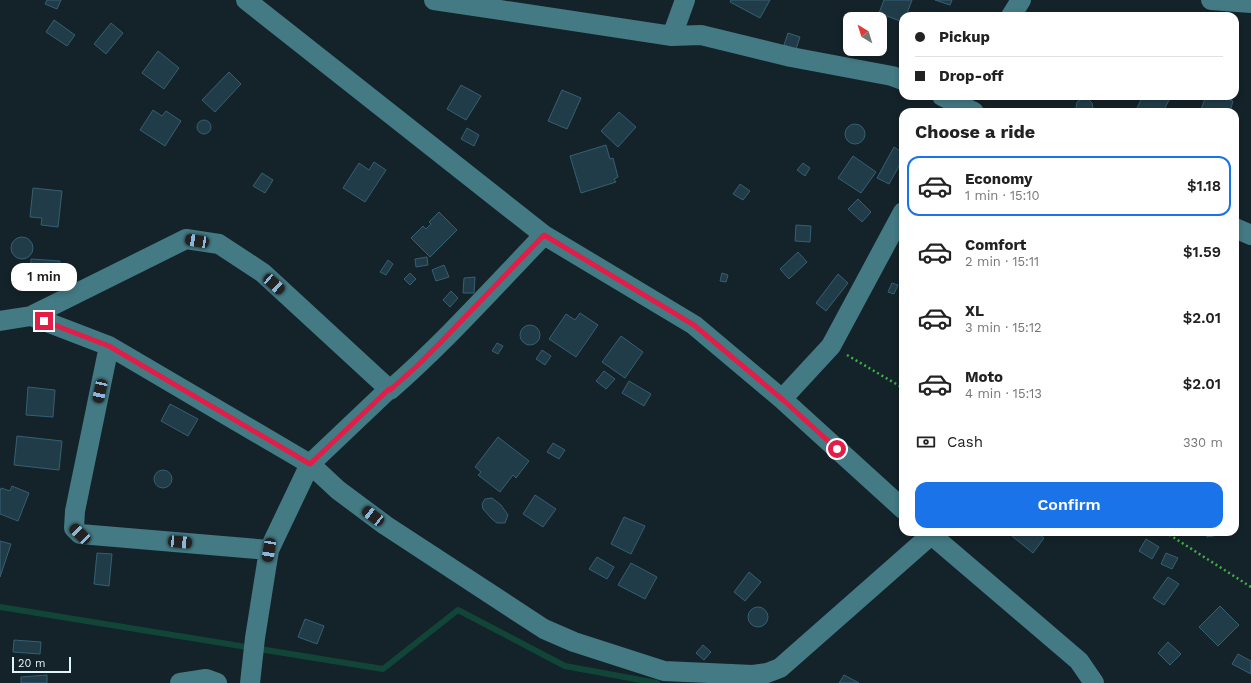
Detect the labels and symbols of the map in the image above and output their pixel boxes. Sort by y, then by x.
north arrow [843,12,887,56]
car [184,233,210,249]
callout: 1 min [11,263,77,291]
car [261,272,287,296]
route end [35,312,53,330]
car [92,378,108,404]
route start [828,440,846,458]
car [360,504,386,528]
car [67,521,93,547]
car [168,535,192,549]
car [261,537,277,563]
scale bar [12,655,71,674]

